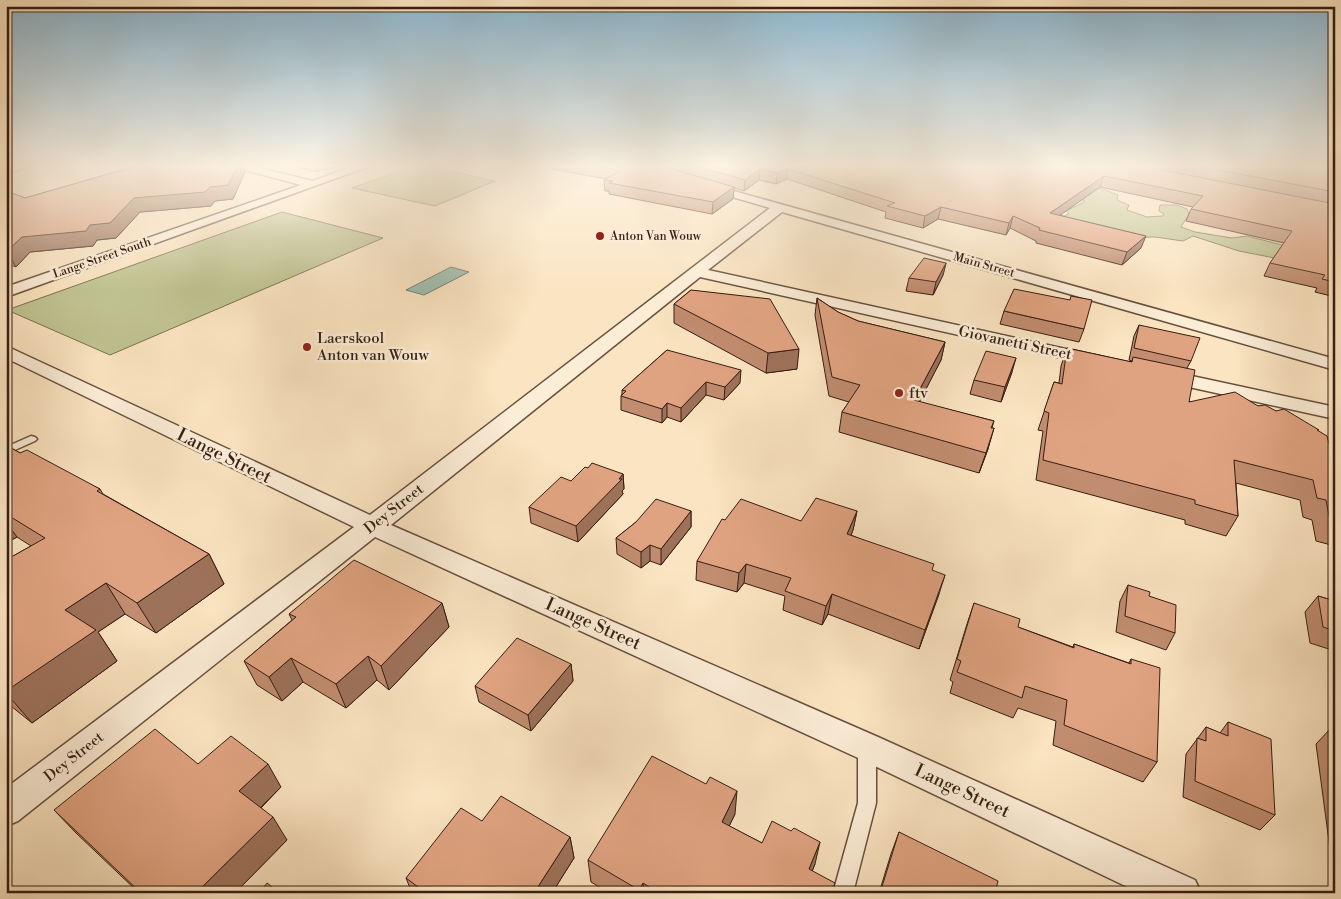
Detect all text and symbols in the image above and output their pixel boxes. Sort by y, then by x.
place label: Anton Van Wouw [609,229,702,244]
marker: Anton Van Wouw [594,230,606,242]
street label: Lange Street South [51,234,153,282]
street label: Main Street [952,249,1017,281]
street label: Giovanetti Street [957,322,1074,364]
place label: Laerskool Anton van Wouw [316,329,429,365]
marker: Laerskool Anton van Wouw [301,341,313,353]
place label: ftv [909,384,928,403]
marker: ftv [893,387,905,399]
street label: Lange Street [173,423,276,489]
street label: Dey Street [360,479,428,538]
street label: Lange Street [541,593,645,656]
street label: Dey Street [40,727,108,786]
street label: Lange Street [911,759,1014,823]

